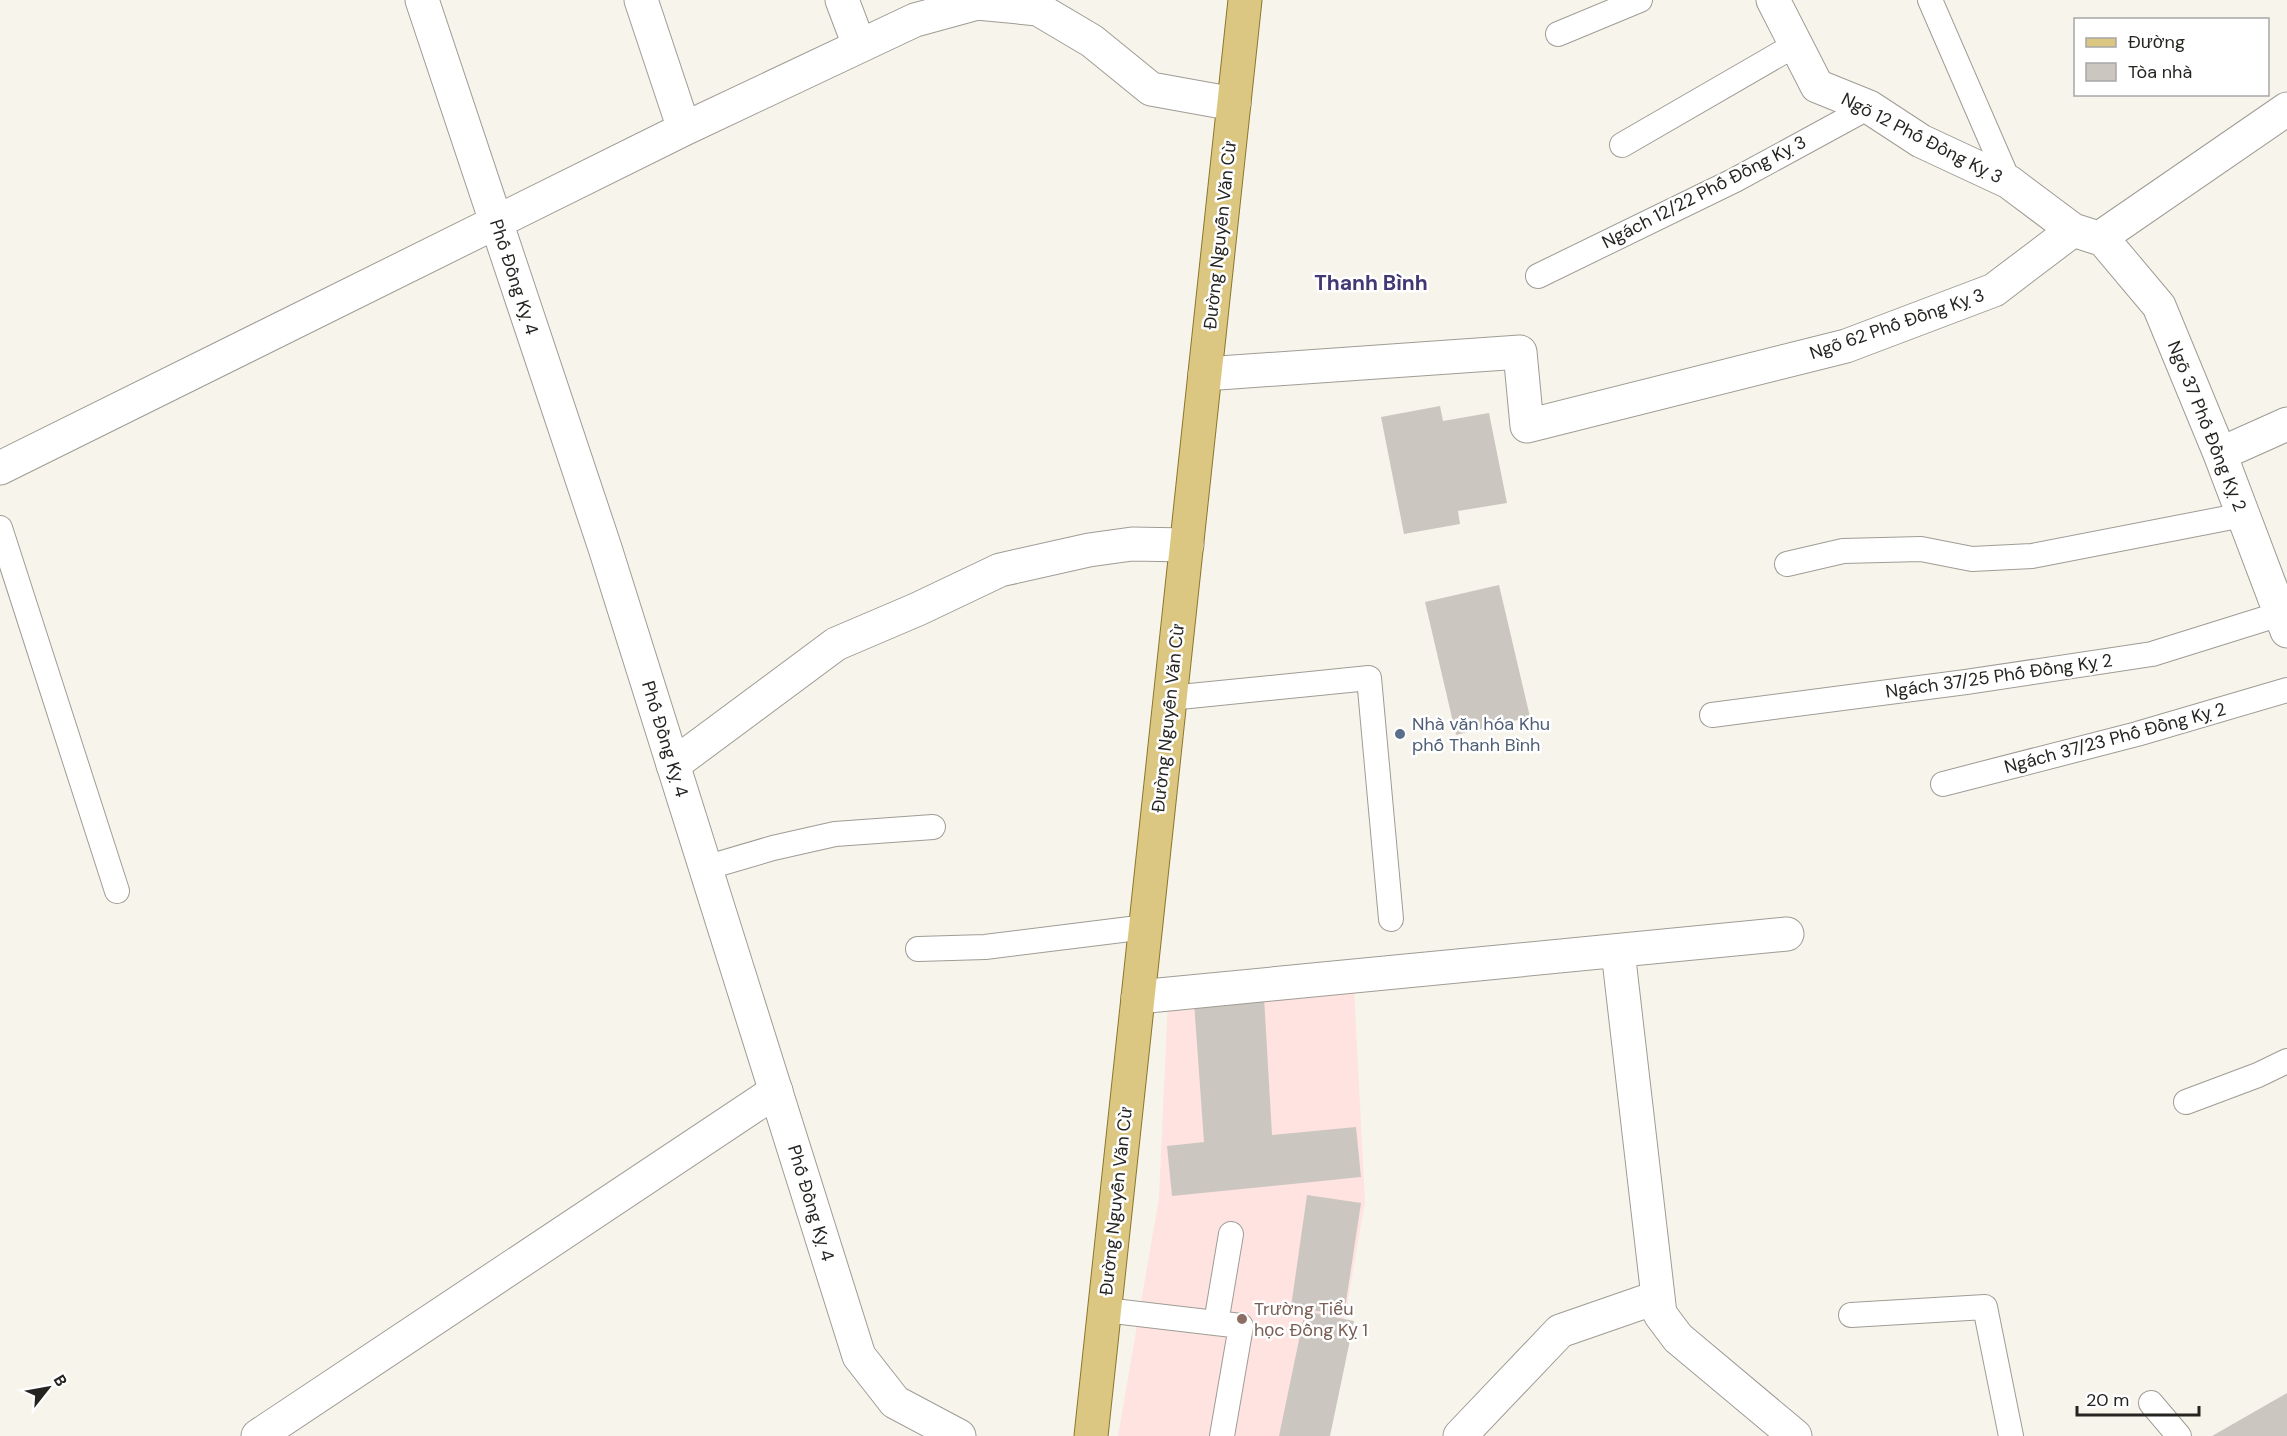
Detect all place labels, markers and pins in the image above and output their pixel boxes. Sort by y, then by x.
place label: Nhà văn hóa Khu phố Thanh Bình [1412,712,1550,757]
marker: Nhà văn hóa Khu phố Thanh Bình [1393,727,1407,741]
place label: Trường Tiểu học Đồng Kỵ 1 [1254,1297,1368,1342]
marker: Trường Tiểu học Đồng Kỵ 1 [1235,1312,1249,1326]

